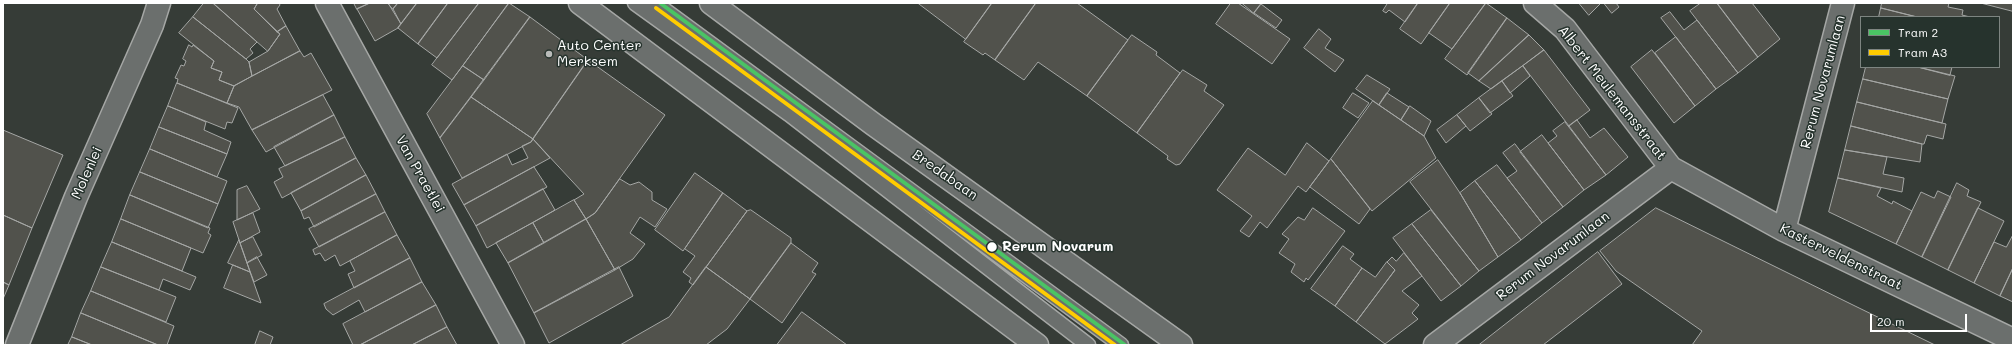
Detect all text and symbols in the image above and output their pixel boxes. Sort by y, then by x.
street label: Rerum Novarumlaan [1797,14,1849,150]
legend [1860,16,2000,68]
street label: Albert Meulemansstraat [1554,22,1670,164]
text: Tram 2 [1898,24,1938,40]
place label: Auto Center Merksem [557,38,642,70]
text: Tram A3 [1898,44,1947,60]
marker: Auto Center Merksem [544,49,554,59]
street label: Van Praetlei [392,133,448,215]
street label: Molenlei [68,144,106,202]
street label: Bredabaan [909,146,981,204]
street label: Rerum Novarumlaan [1493,208,1613,304]
street label: Kasterveldenstraat [1777,220,1905,294]
place label: Rerum Novarum [1002,239,1113,255]
marker: Rerum Novarum [985,240,999,254]
scale bar [1872,306,1969,332]
text: 20 m [1877,313,1905,329]

